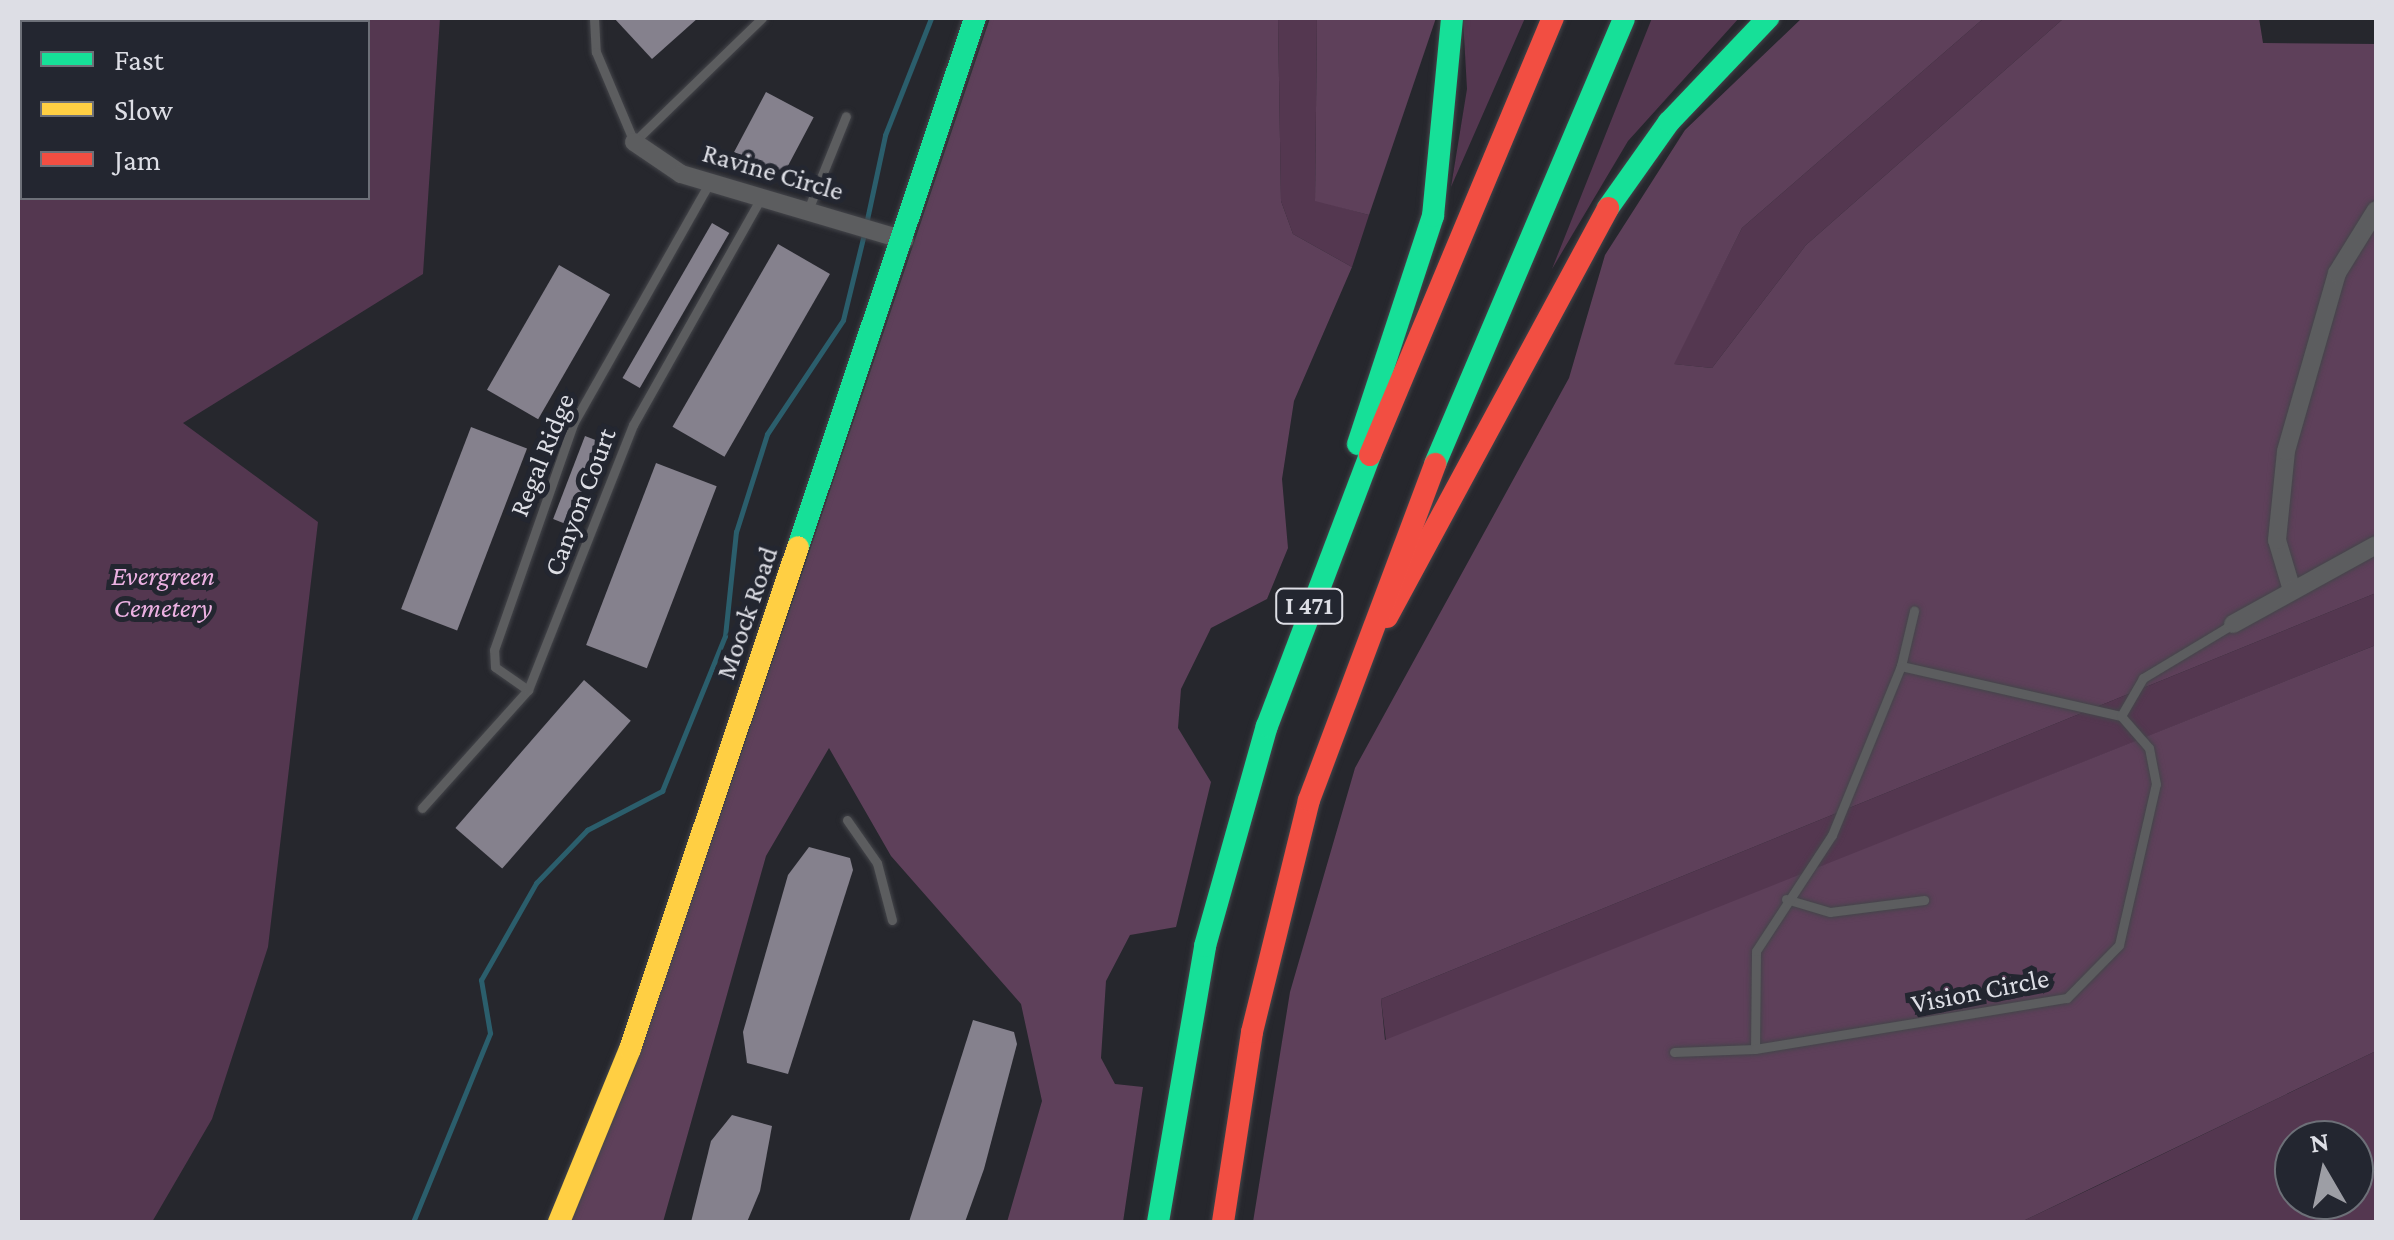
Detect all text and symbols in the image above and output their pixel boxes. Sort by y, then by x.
legend [20,20,370,200]
text: Fast [114,43,164,76]
text: Slow [114,93,173,126]
street label: Ravine Circle [699,136,847,208]
text: Jam [114,143,161,176]
street label: Regal Ridge [502,389,582,521]
street label: Canyon Court [536,423,624,581]
street label: Moock Road [709,542,785,684]
park label: Evergreen Cemetery [111,559,215,625]
road number: I 471 [1274,586,1344,626]
street label: Vision Circle [1908,961,2052,1021]
north arrow [2274,1120,2374,1220]
text: N [2308,1125,2331,1159]

